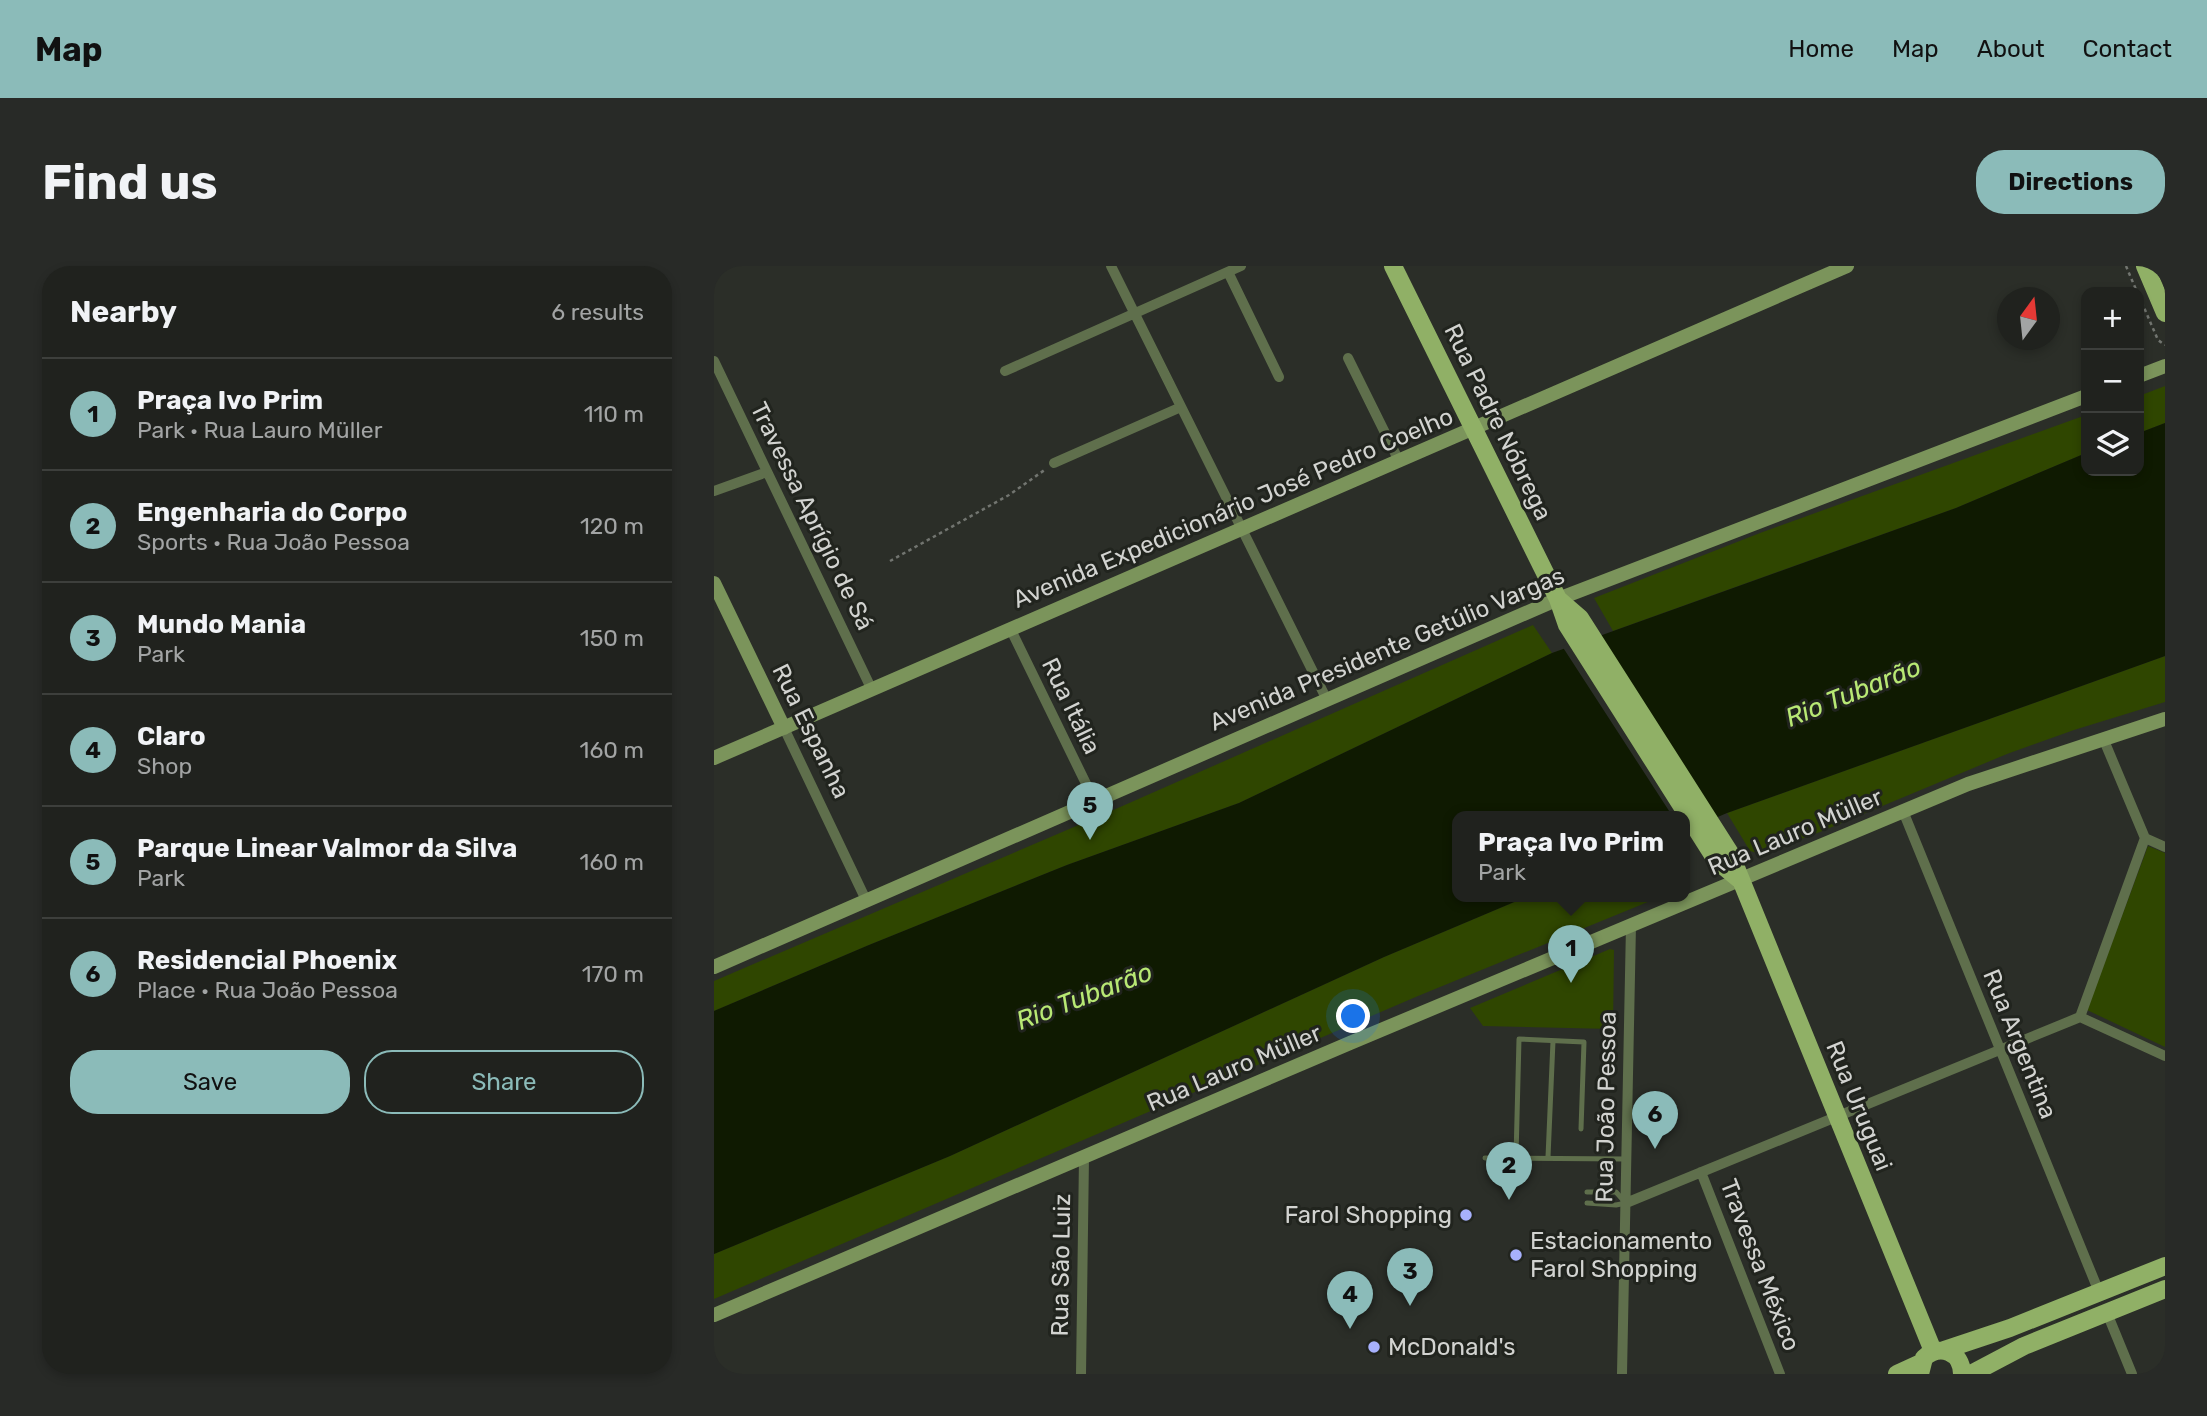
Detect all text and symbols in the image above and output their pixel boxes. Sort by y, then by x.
text: Map [35,30,103,69]
text: Home [1788,35,1854,63]
text: Map [1892,35,1939,63]
text: About [1977,35,2045,63]
text: Contact [2083,35,2172,63]
button: Directions [1976,150,2165,214]
text: Find us [42,153,218,211]
north arrow [1997,287,2060,350]
map controls [2081,287,2144,476]
button: + [2081,287,2144,350]
text: Nearby [70,294,177,330]
text: 6 results [551,298,644,326]
street label: Rua Padre Nóbrega [1438,319,1558,525]
button: − [2081,350,2144,413]
text: Praça Ivo Prim [137,385,323,416]
street label: Travessa Aprígio de Sá [745,398,879,634]
text: 1 [87,400,99,428]
text: 110 m [584,400,644,428]
street label: Avenida Expedicionário José Pedro Coelho [1009,402,1457,614]
button: layers [2081,413,2144,476]
text: Park · Rua Lauro Müller [137,416,382,444]
text: Engenharia do Corpo [137,497,407,528]
text: 2 [86,512,100,540]
text: 120 m [580,512,644,540]
text: Sports · Rua João Pessoa [137,528,410,556]
street label: Avenida Presidente Getúlio Vargas [1206,561,1568,737]
text: Mundo Mania [137,609,306,640]
text: 3 [85,624,101,652]
text: 150 m [580,624,644,652]
text: Park [137,640,185,668]
water label: Rio Tubarão [1781,651,1926,734]
street label: Rua Itália [1036,653,1106,759]
street label: Rua Espanha [766,659,856,803]
text: Claro [137,721,206,752]
text: 4 [85,736,101,764]
text: 160 m [580,736,644,764]
text: Shop [137,752,192,780]
pin: 5 [1067,782,1113,840]
street label: Rua Lauro Müller [1704,783,1886,881]
popup [1452,811,1690,902]
text: Praça Ivo Prim [1478,827,1664,858]
text: Parque Linear Valmor da Silva [137,833,517,864]
text: 5 [86,848,100,876]
text: 160 m [580,848,644,876]
text: Park [1478,858,1526,886]
text: Park [137,864,185,892]
pin: 1 [1548,925,1594,983]
text: Residencial Phoenix [137,945,397,976]
water label: Rio Tubarão [1012,956,1157,1037]
text: 6 [86,960,100,988]
text: 170 m [582,960,644,988]
street label: Rua Argentina [1977,965,2063,1123]
text: Place · Rua João Pessoa [137,976,398,1004]
your location [1336,999,1370,1033]
street label: Rua João Pessoa [1590,1011,1622,1203]
street label: Rua Lauro Müller [1143,1019,1325,1117]
street label: Rua Uruguai [1820,1037,1898,1175]
button: Save [70,1050,350,1114]
button: Share [364,1050,644,1114]
pin: 6 [1632,1091,1678,1149]
pin: 2 [1486,1142,1532,1200]
street label: Travessa México [1714,1175,1806,1355]
street label: Rua São Luiz [1046,1193,1076,1337]
place label: Farol Shopping [1284,1201,1452,1229]
marker: Farol Shopping [1458,1207,1474,1223]
place label: Estacionamento Farol Shopping [1530,1227,1712,1283]
marker: Estacionamento Farol Shopping [1508,1247,1524,1263]
pin: 3 [1387,1248,1433,1306]
pin: 4 [1327,1271,1373,1329]
place label: McDonald's [1388,1333,1515,1361]
marker: McDonald's [1366,1339,1382,1355]

